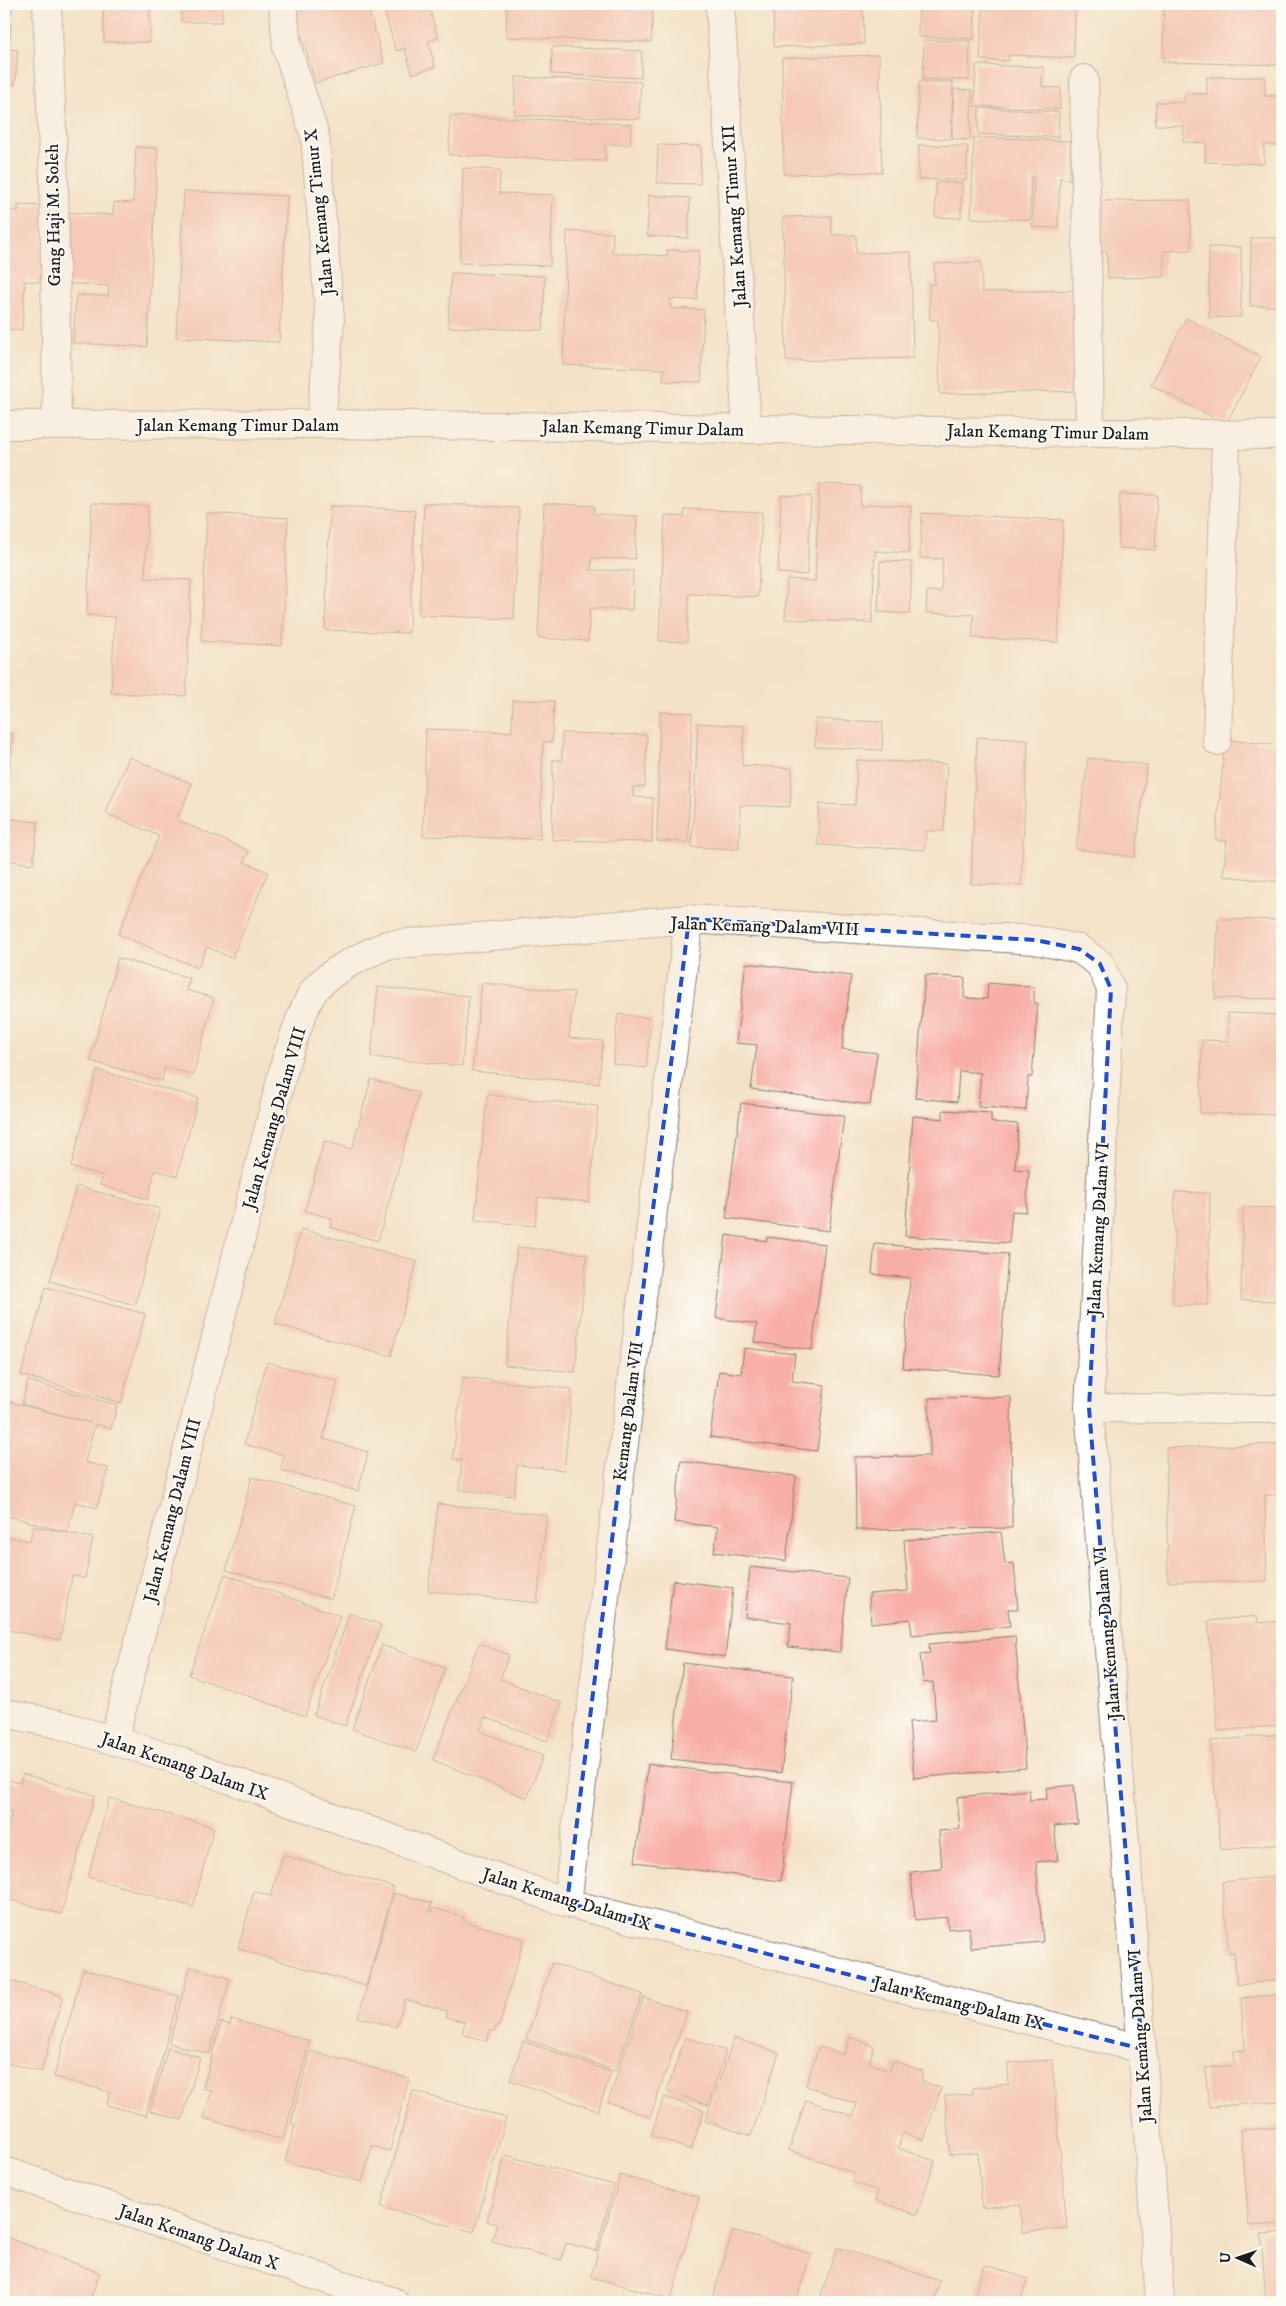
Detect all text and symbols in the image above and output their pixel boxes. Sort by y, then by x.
street label: Jalan Kemang Timur XII [718,124,752,310]
street label: Jalan Kemang Timur X [300,127,340,298]
street label: Gang Haji M. Soleh [42,143,66,287]
street label: Jalan Kemang Timur Dalam [135,415,339,437]
street label: Jalan Kemang Timur Dalam [540,416,744,442]
street label: Jalan Kemang Timur Dalam [945,420,1149,446]
street label: Jalan Kemang Dalam VIII [668,913,860,941]
street label: Jalan Kemang Dalam VIII [238,1024,312,1214]
street label: Jalan Kemang Dalam VI [1083,1141,1115,1319]
street label: Kemang Dalam VII [609,1340,648,1482]
street label: Jalan Kemang Dalam VIII [139,1416,207,1607]
street label: Jalan Kemang Dalam VI [1089,1545,1127,1723]
street label: Jalan Kemang Dalam IX [96,1727,271,1806]
street label: Jalan Kemang Dalam IX [477,1863,654,1936]
street label: Jalan Kemang Dalam VI [1124,1948,1158,2126]
street label: Jalan Kemang Dalam IX [869,1972,1047,2036]
street label: Jalan Kemang Dalam X [114,2199,282,2276]
north arrow [1214,2234,1264,2284]
text: U [1217,2252,1235,2263]

